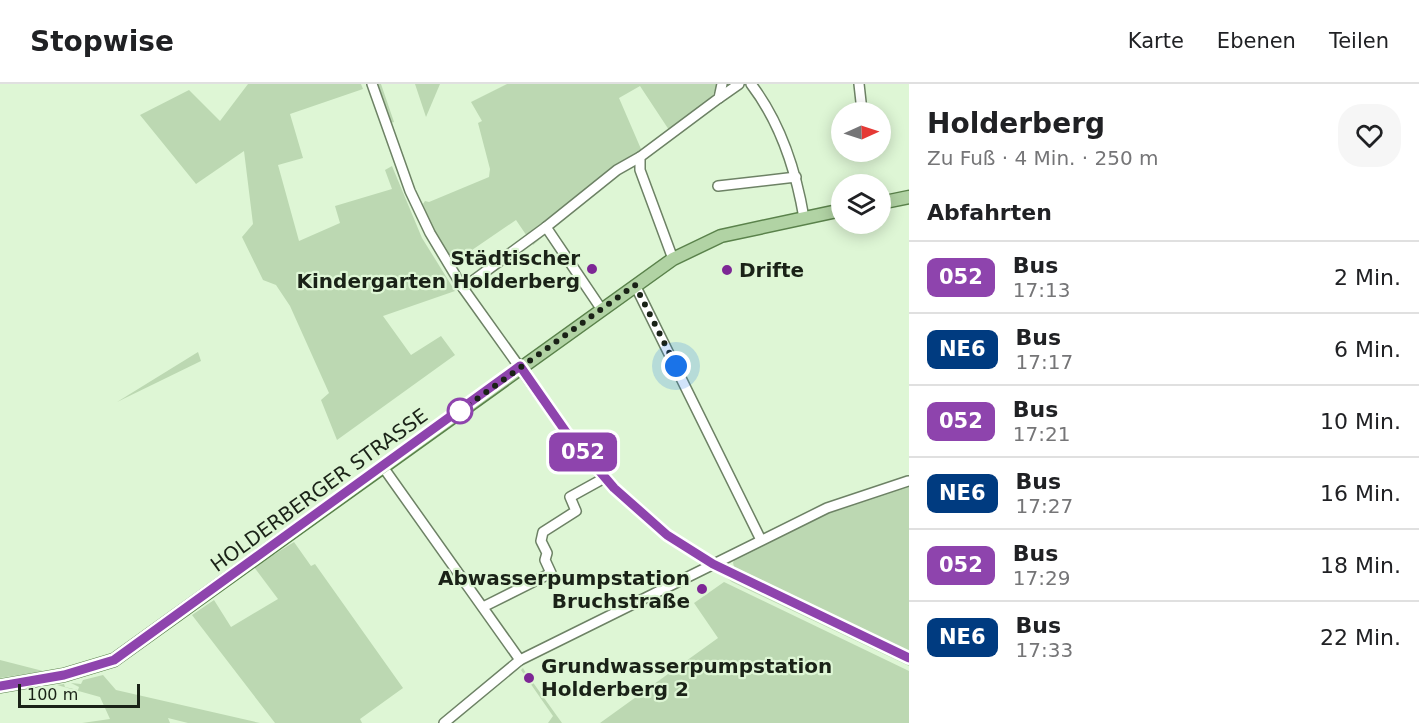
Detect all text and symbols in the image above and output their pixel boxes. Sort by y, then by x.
text: Stopwise [30,25,174,58]
text: Karte [1128,29,1184,53]
text: Ebenen [1217,29,1296,53]
text: Teilen [1329,29,1389,53]
north arrow [831,102,891,162]
map controls [831,102,891,234]
button: heart [1338,104,1401,167]
text: Holderberg [927,107,1105,140]
text: Zu Fuß · 4 Min. · 250 m [927,146,1159,170]
button: layers [831,174,891,234]
text: Abfahrten [927,200,1052,225]
place label: Städtischer Kindergarten Holderberg [297,246,580,293]
text: Bus [1013,253,1058,278]
place label: Drifte [739,258,804,282]
marker: Städtischer Kindergarten Holderberg [585,262,599,276]
marker: Drifte [720,263,734,277]
text: 052 [939,265,983,289]
text: 2 Min. [1334,265,1401,290]
text: 17:13 [1013,278,1070,302]
text: Bus [1016,325,1061,350]
text: NE6 [939,337,986,361]
text: 6 Min. [1334,337,1401,362]
text: 17:17 [1016,350,1073,374]
your location [661,351,691,381]
text: Bus [1013,397,1058,422]
unlabelled marker [447,398,473,424]
street label: HOLDERBERGER STRASSE [206,403,432,577]
text: 052 [939,409,983,433]
text: 10 Min. [1320,409,1401,434]
text: 17:21 [1013,422,1070,446]
line badge: 052 [548,432,618,472]
text: 052 [561,440,605,464]
text: Bus [1016,469,1061,494]
text: NE6 [939,481,986,505]
text: 16 Min. [1320,481,1401,506]
text: 17:27 [1016,494,1073,518]
text: Bus [1013,541,1058,566]
text: 052 [939,553,983,577]
text: 18 Min. [1320,553,1401,578]
place label: Abwasserpumpstation Bruchstraße [438,566,690,613]
text: 17:29 [1013,566,1070,590]
marker: Abwasserpumpstation Bruchstraße [695,582,709,596]
text: Bus [1016,613,1061,638]
text: NE6 [939,625,986,649]
text: 22 Min. [1320,625,1401,650]
text: 17:33 [1016,638,1073,662]
place label: Grundwasserpumpstation Holderberg 2 [541,654,832,701]
marker: Grundwasserpumpstation Holderberg 2 [522,671,536,685]
scale bar [18,681,140,708]
text: 100 m [27,685,78,704]

